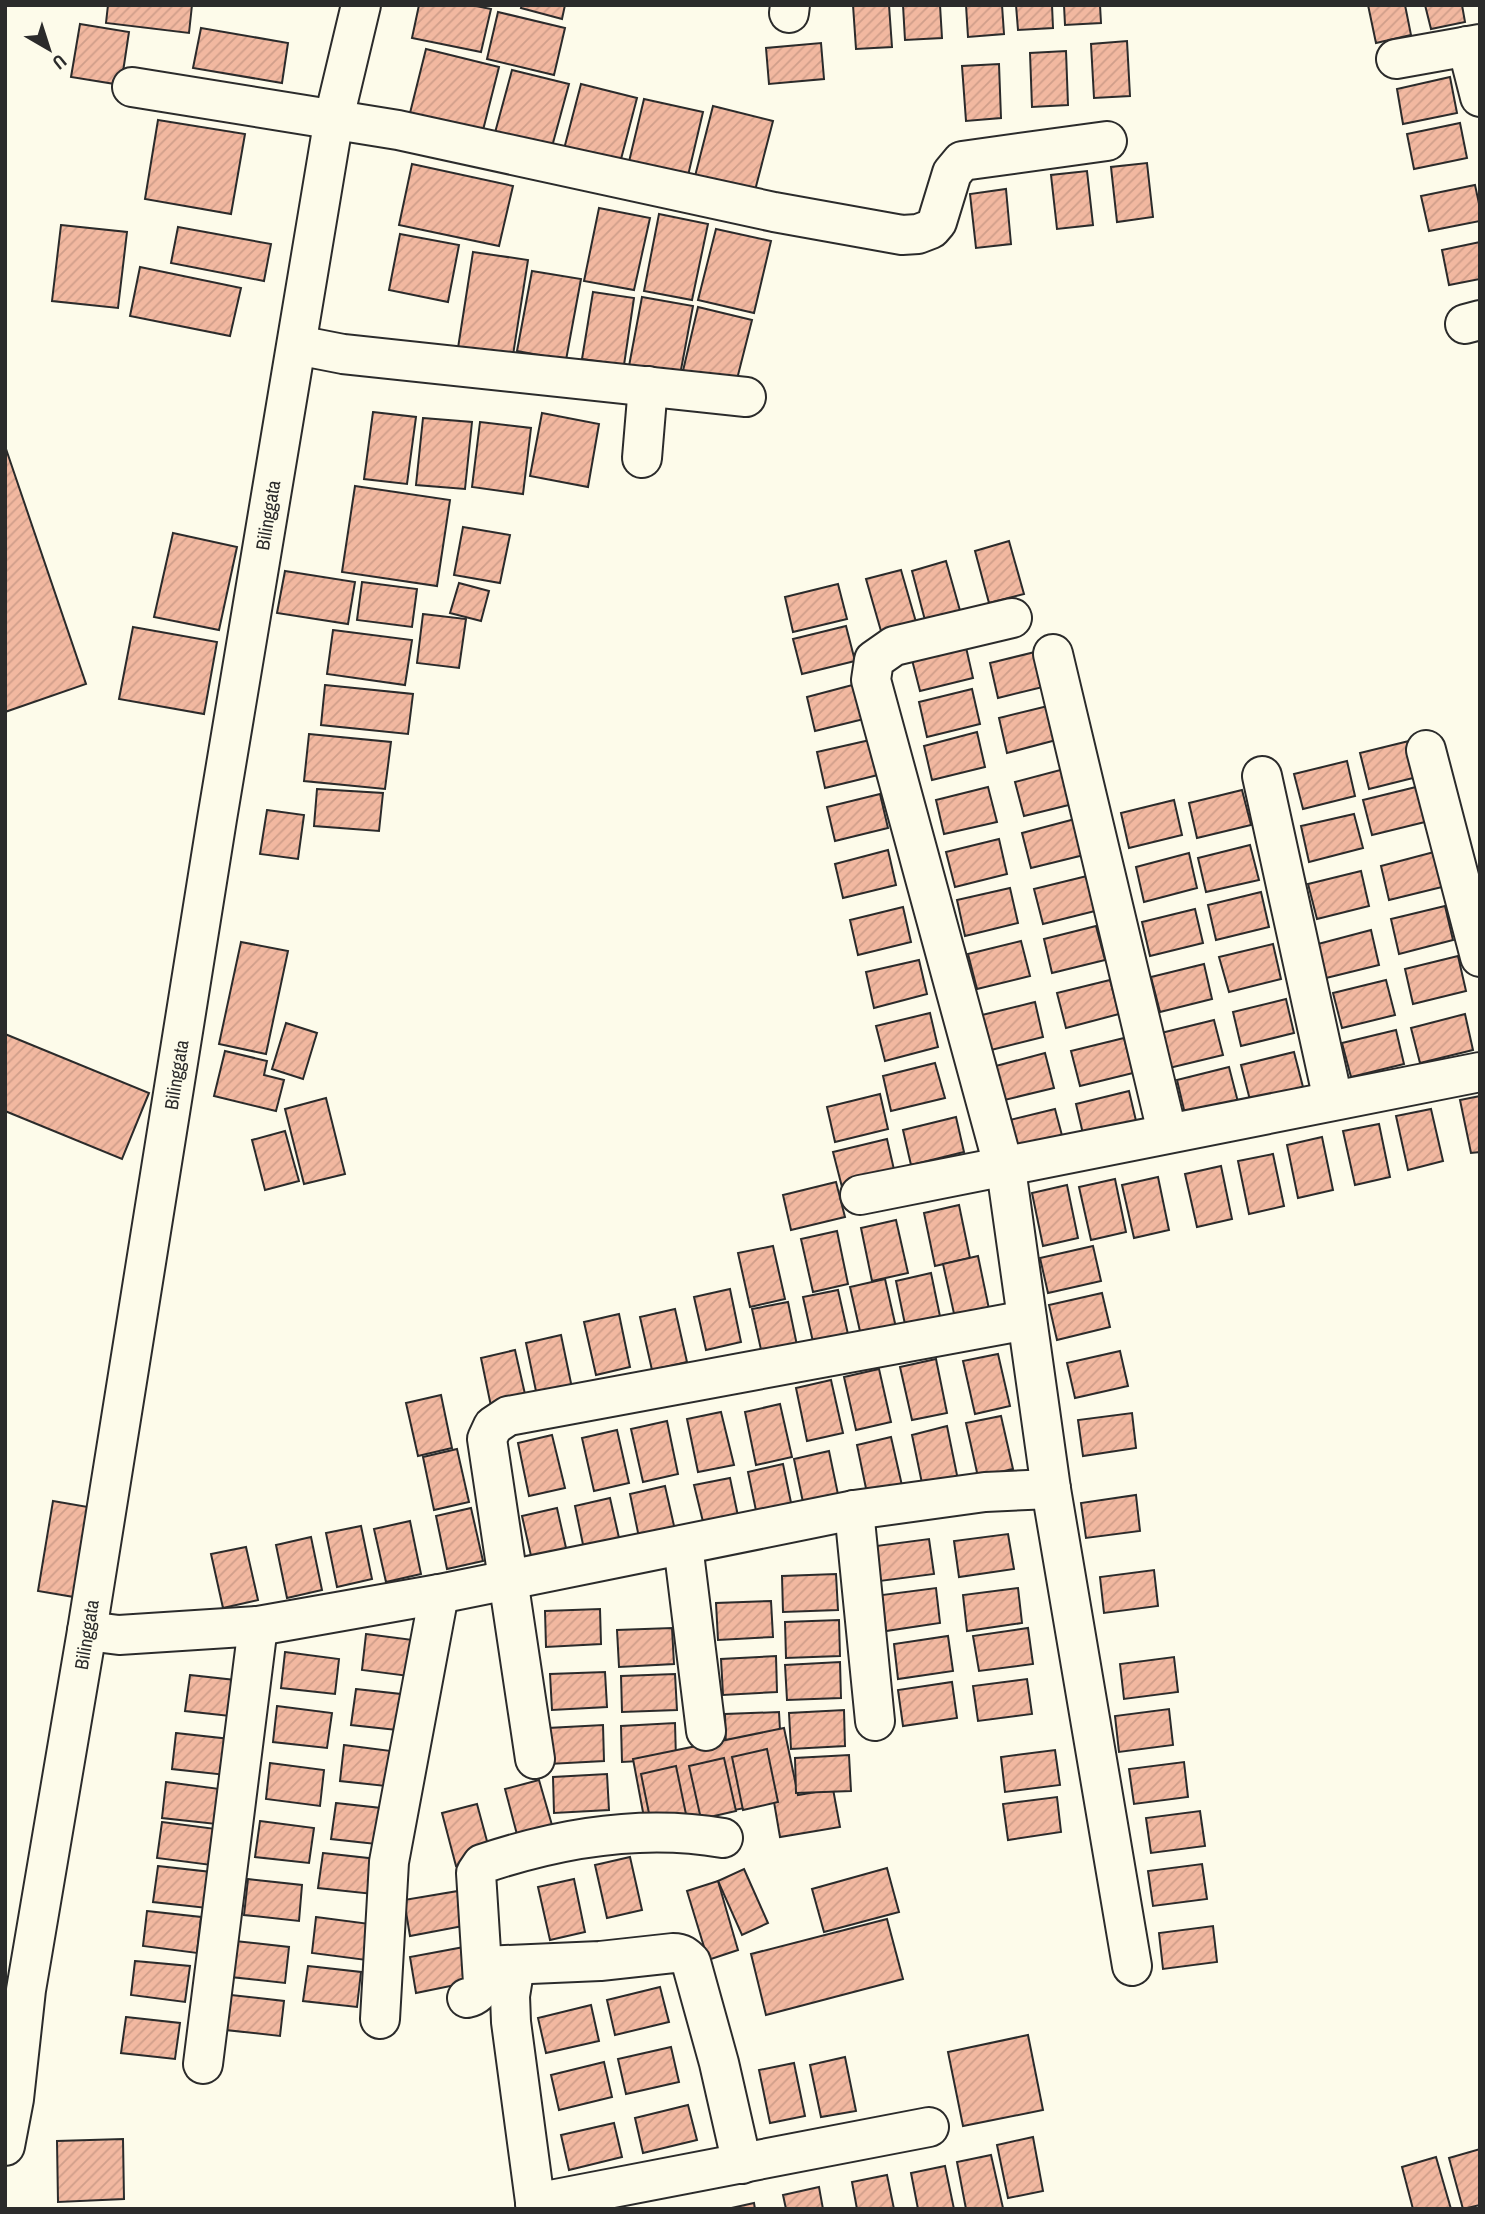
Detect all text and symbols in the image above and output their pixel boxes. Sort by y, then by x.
north arrow [14,14,84,84]
text: U [47,49,72,76]
street label: Bilinggata [249,478,286,552]
street label: Bilinggata [158,1038,194,1111]
street label: Bilinggata [68,1598,105,1671]

